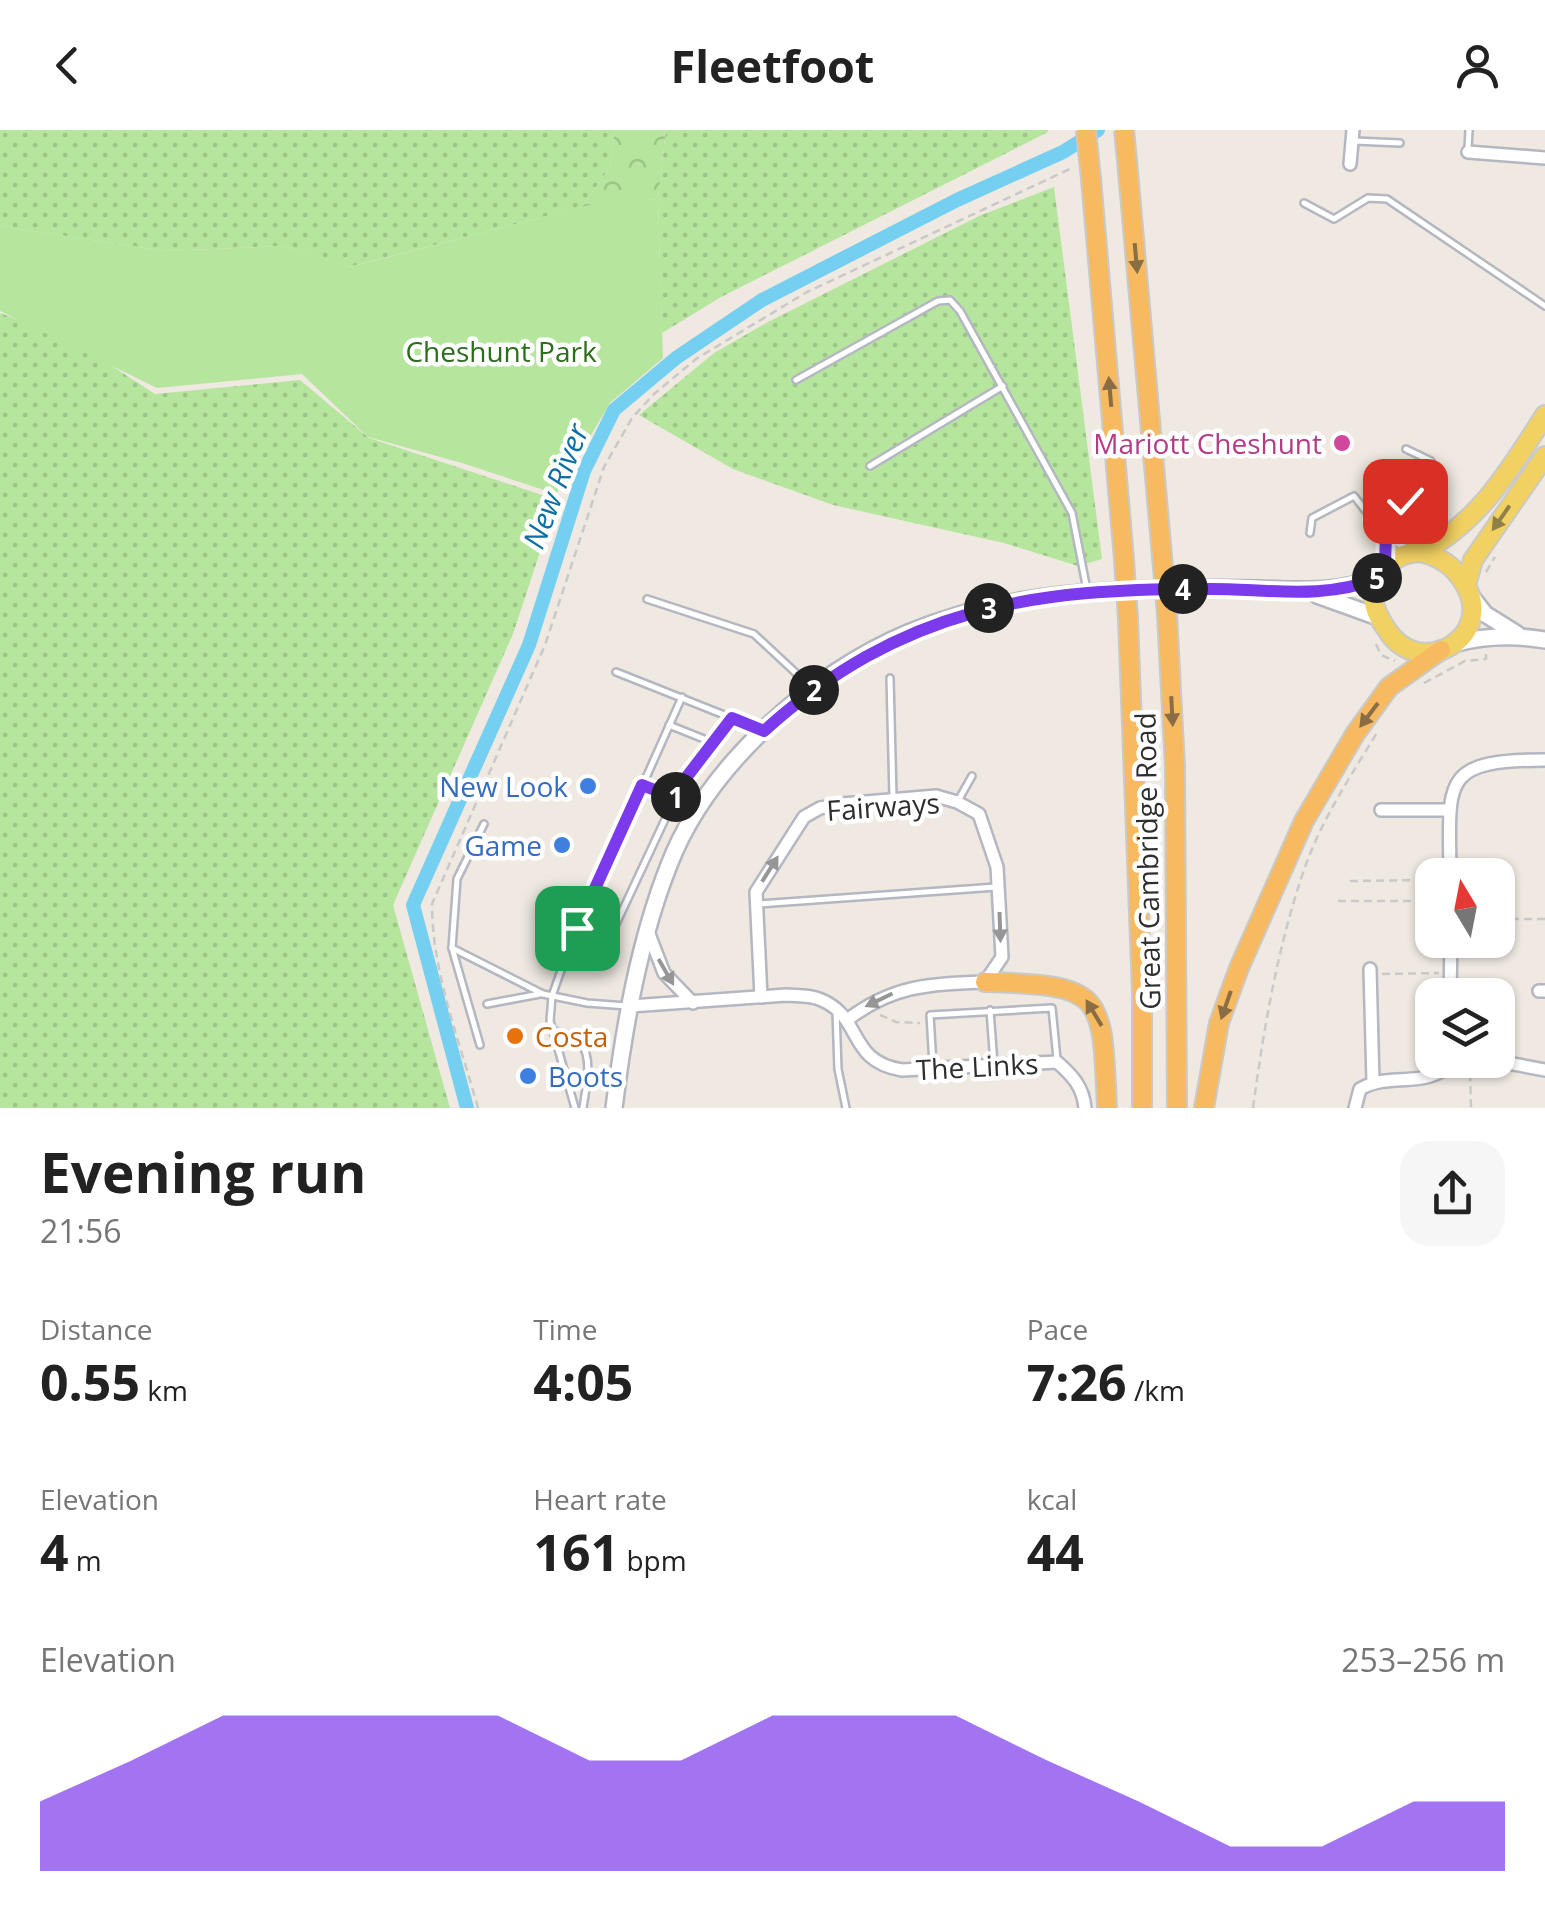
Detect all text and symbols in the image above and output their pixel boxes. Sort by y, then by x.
text: Fleetfoot [671,35,874,96]
icon: back [40,38,95,93]
icon: person [1450,38,1505,93]
one-way arrow [1128,242,1144,274]
park label: Cheshunt Park [405,332,597,370]
one-way arrow [1101,376,1117,407]
water label: New River [512,417,598,554]
place label: Mariott Cheshunt [1093,424,1322,462]
marker: Mariott Cheshunt [1331,432,1353,454]
pin [1363,459,1448,544]
icon: check [1378,474,1433,529]
one-way arrow [1492,505,1511,532]
pin: 5 [1352,553,1402,603]
text: 5 [1369,559,1385,597]
pin: 4 [1158,564,1208,614]
text: 4 [1175,570,1191,608]
pin: 3 [964,583,1014,633]
text: 3 [981,589,997,627]
pin: 2 [789,665,839,715]
text: 2 [806,671,822,709]
one-way arrow [1164,696,1180,728]
one-way arrow [1360,702,1380,728]
street label: Great Cambridge Road [1125,712,1169,1010]
place label: New Look [439,767,568,805]
pin: 1 [651,772,701,822]
marker: New Look [577,775,599,797]
text: 1 [668,778,684,816]
street label: Fairways [825,783,941,829]
place label: Game [464,826,542,864]
marker: Game [551,834,573,856]
one-way arrow [760,855,779,882]
north arrow [1415,858,1515,958]
map controls [1415,858,1515,1078]
pin [535,886,620,971]
icon: arrive [550,901,605,956]
one-way arrow [993,911,1009,943]
one-way arrow [657,958,675,986]
button: layers [1415,978,1515,1078]
one-way arrow [865,991,894,1008]
one-way arrow [1218,991,1233,1021]
one-way arrow [1086,999,1104,1027]
place label: Costa [535,1017,608,1055]
marker: Costa [504,1025,526,1047]
street label: The Links [915,1044,1039,1088]
place label: Boots [548,1057,623,1095]
marker: Boots [517,1065,539,1087]
text: Evening run [40,1134,366,1209]
button: share [1400,1141,1505,1246]
text: 21:56 [40,1209,122,1252]
text: Distance [40,1310,153,1348]
text: Time [533,1310,597,1348]
text: Pace [1027,1310,1088,1348]
text: 0.55 [40,1348,140,1416]
text: 4:05 [533,1348,633,1416]
text: 7:26 [1027,1348,1127,1416]
text: km [140,1371,188,1409]
text: /km [1127,1371,1185,1409]
text: Elevation [40,1480,159,1518]
text: Heart rate [533,1480,667,1518]
text: kcal [1027,1480,1077,1518]
text: 4 [40,1518,69,1586]
text: 161 [533,1518,619,1586]
text: 44 [1027,1518,1084,1586]
text: m [69,1541,102,1579]
text: bpm [619,1541,687,1579]
text: Elevation [40,1638,176,1681]
text: 253–256 m [1341,1638,1505,1681]

